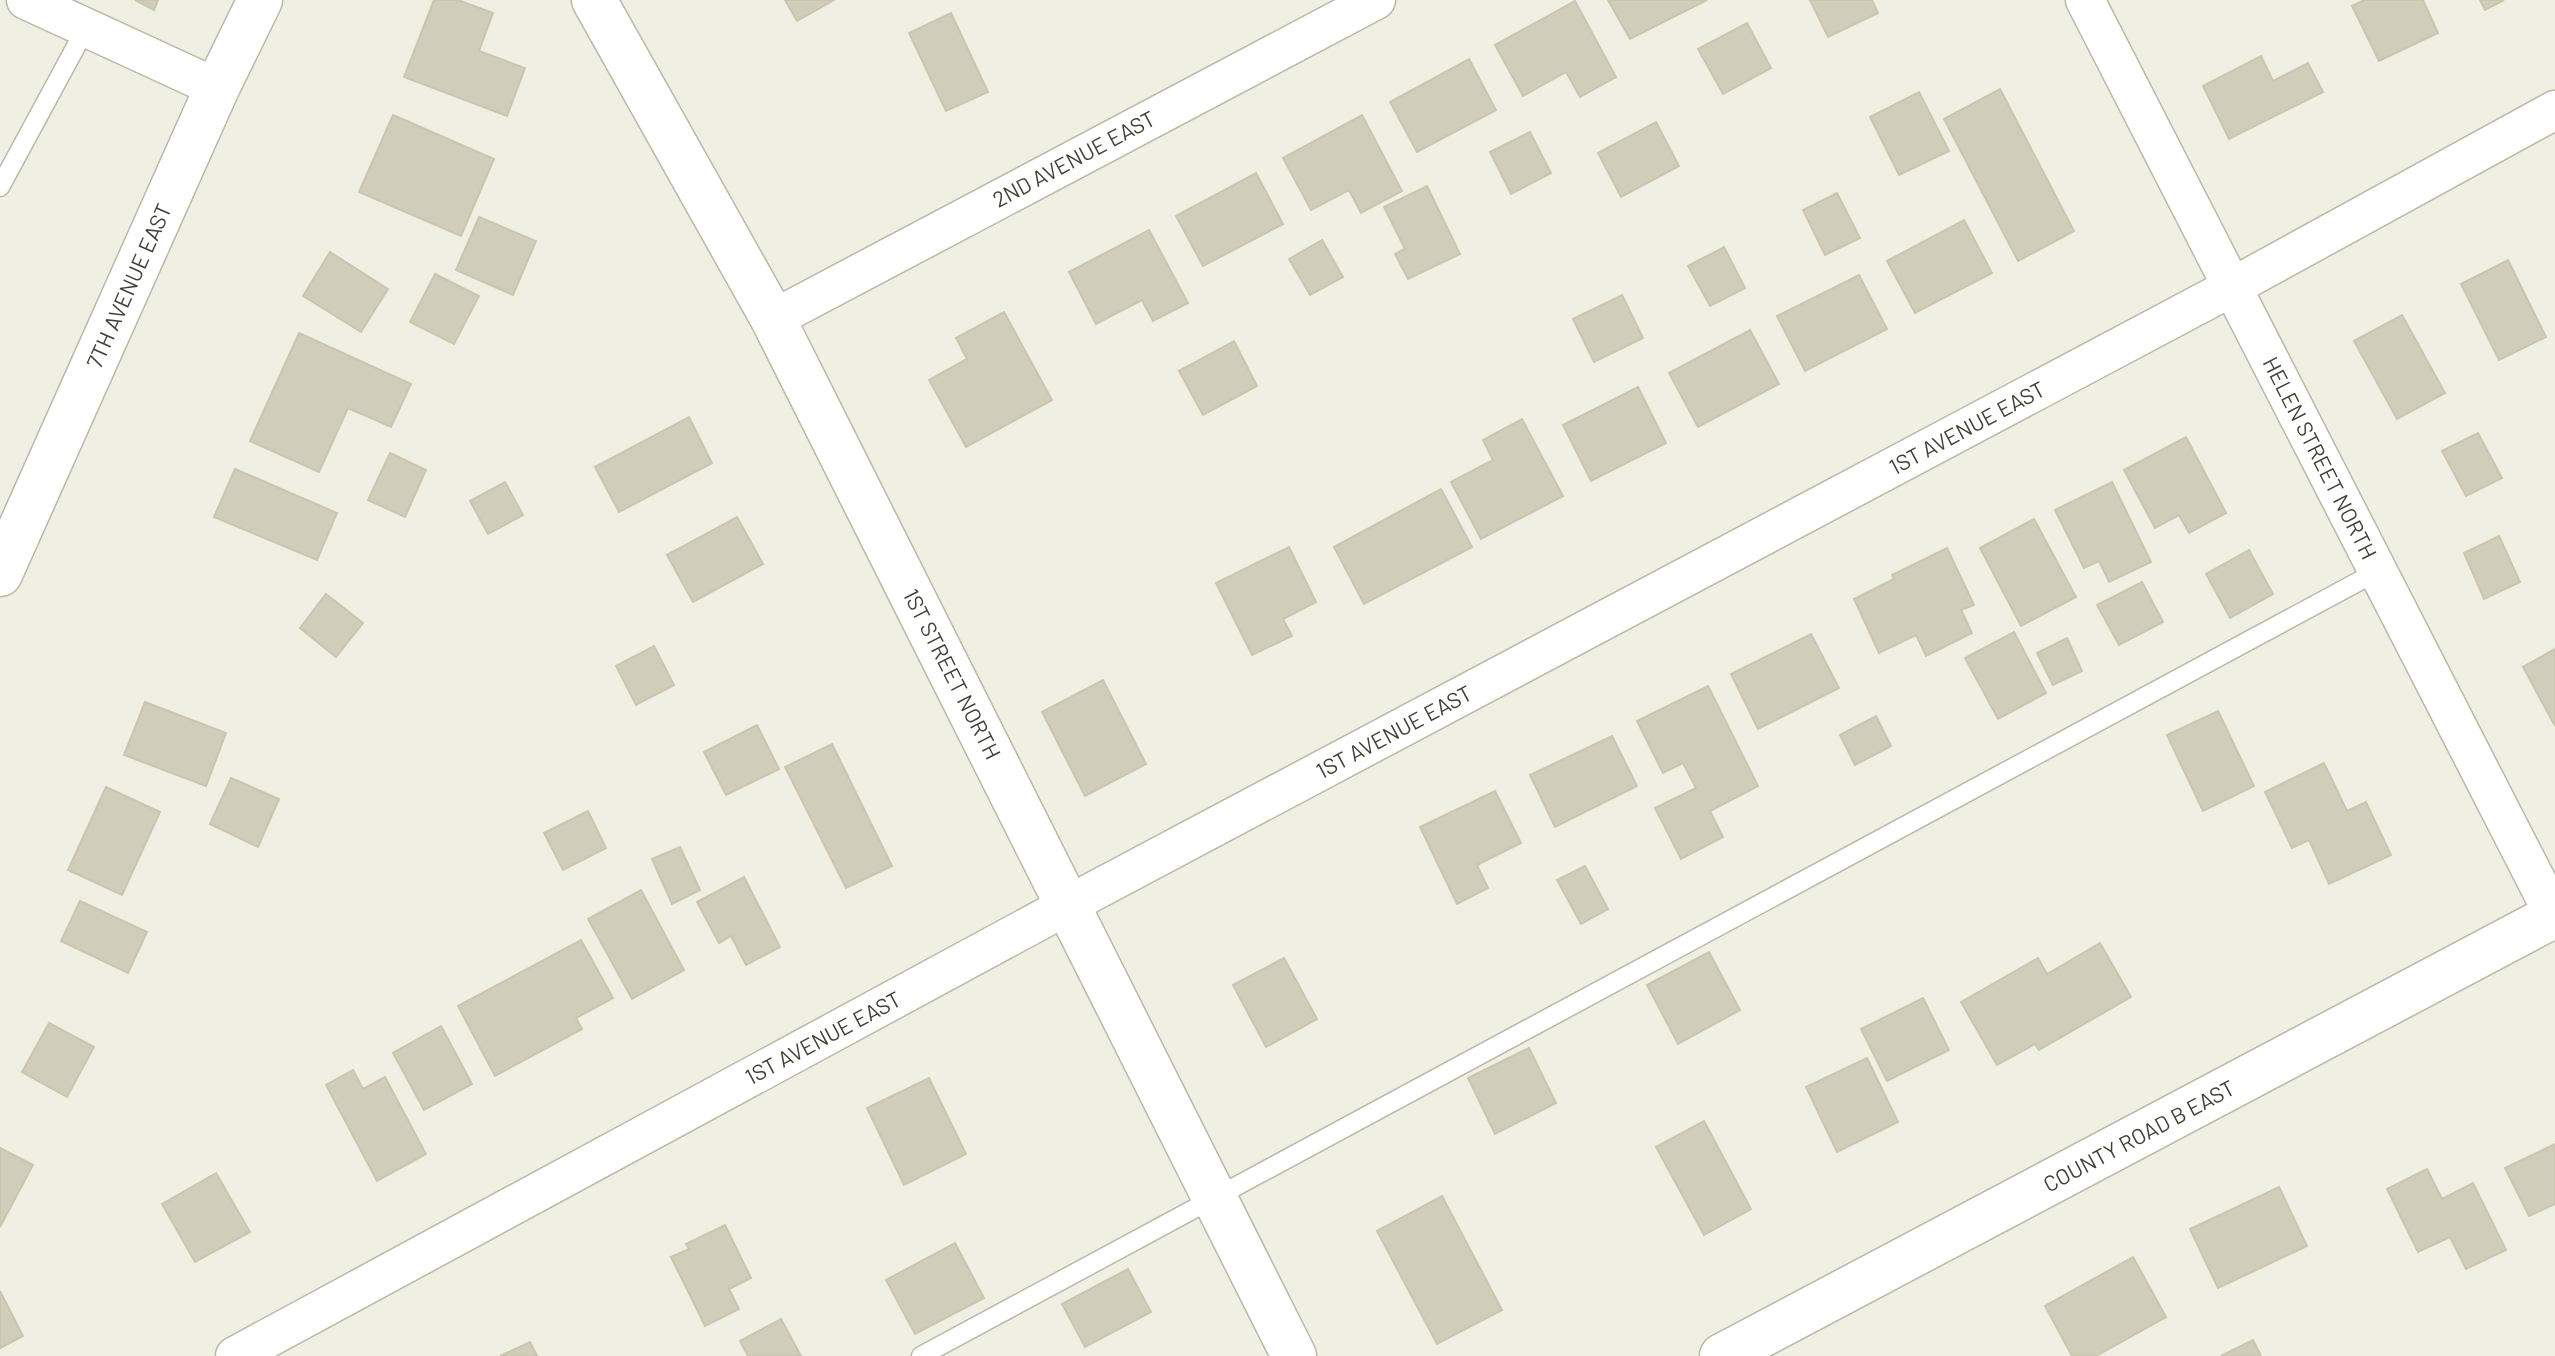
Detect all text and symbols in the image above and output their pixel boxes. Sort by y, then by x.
street label: 2ND AVENUE EAST [988,104,1159,212]
street label: 7TH AVENUE EAST [80,199,176,372]
street label: HELEN STREET NORTH [2259,352,2383,563]
street label: 1ST AVENUE EAST [1884,375,2049,479]
street label: 1ST STREET NORTH [899,584,1007,763]
street label: 1ST AVENUE EAST [1311,679,1476,783]
street label: 1ST AVENUE EAST [740,985,905,1089]
street label: COUNTY ROAD B EAST [2038,1074,2239,1197]

